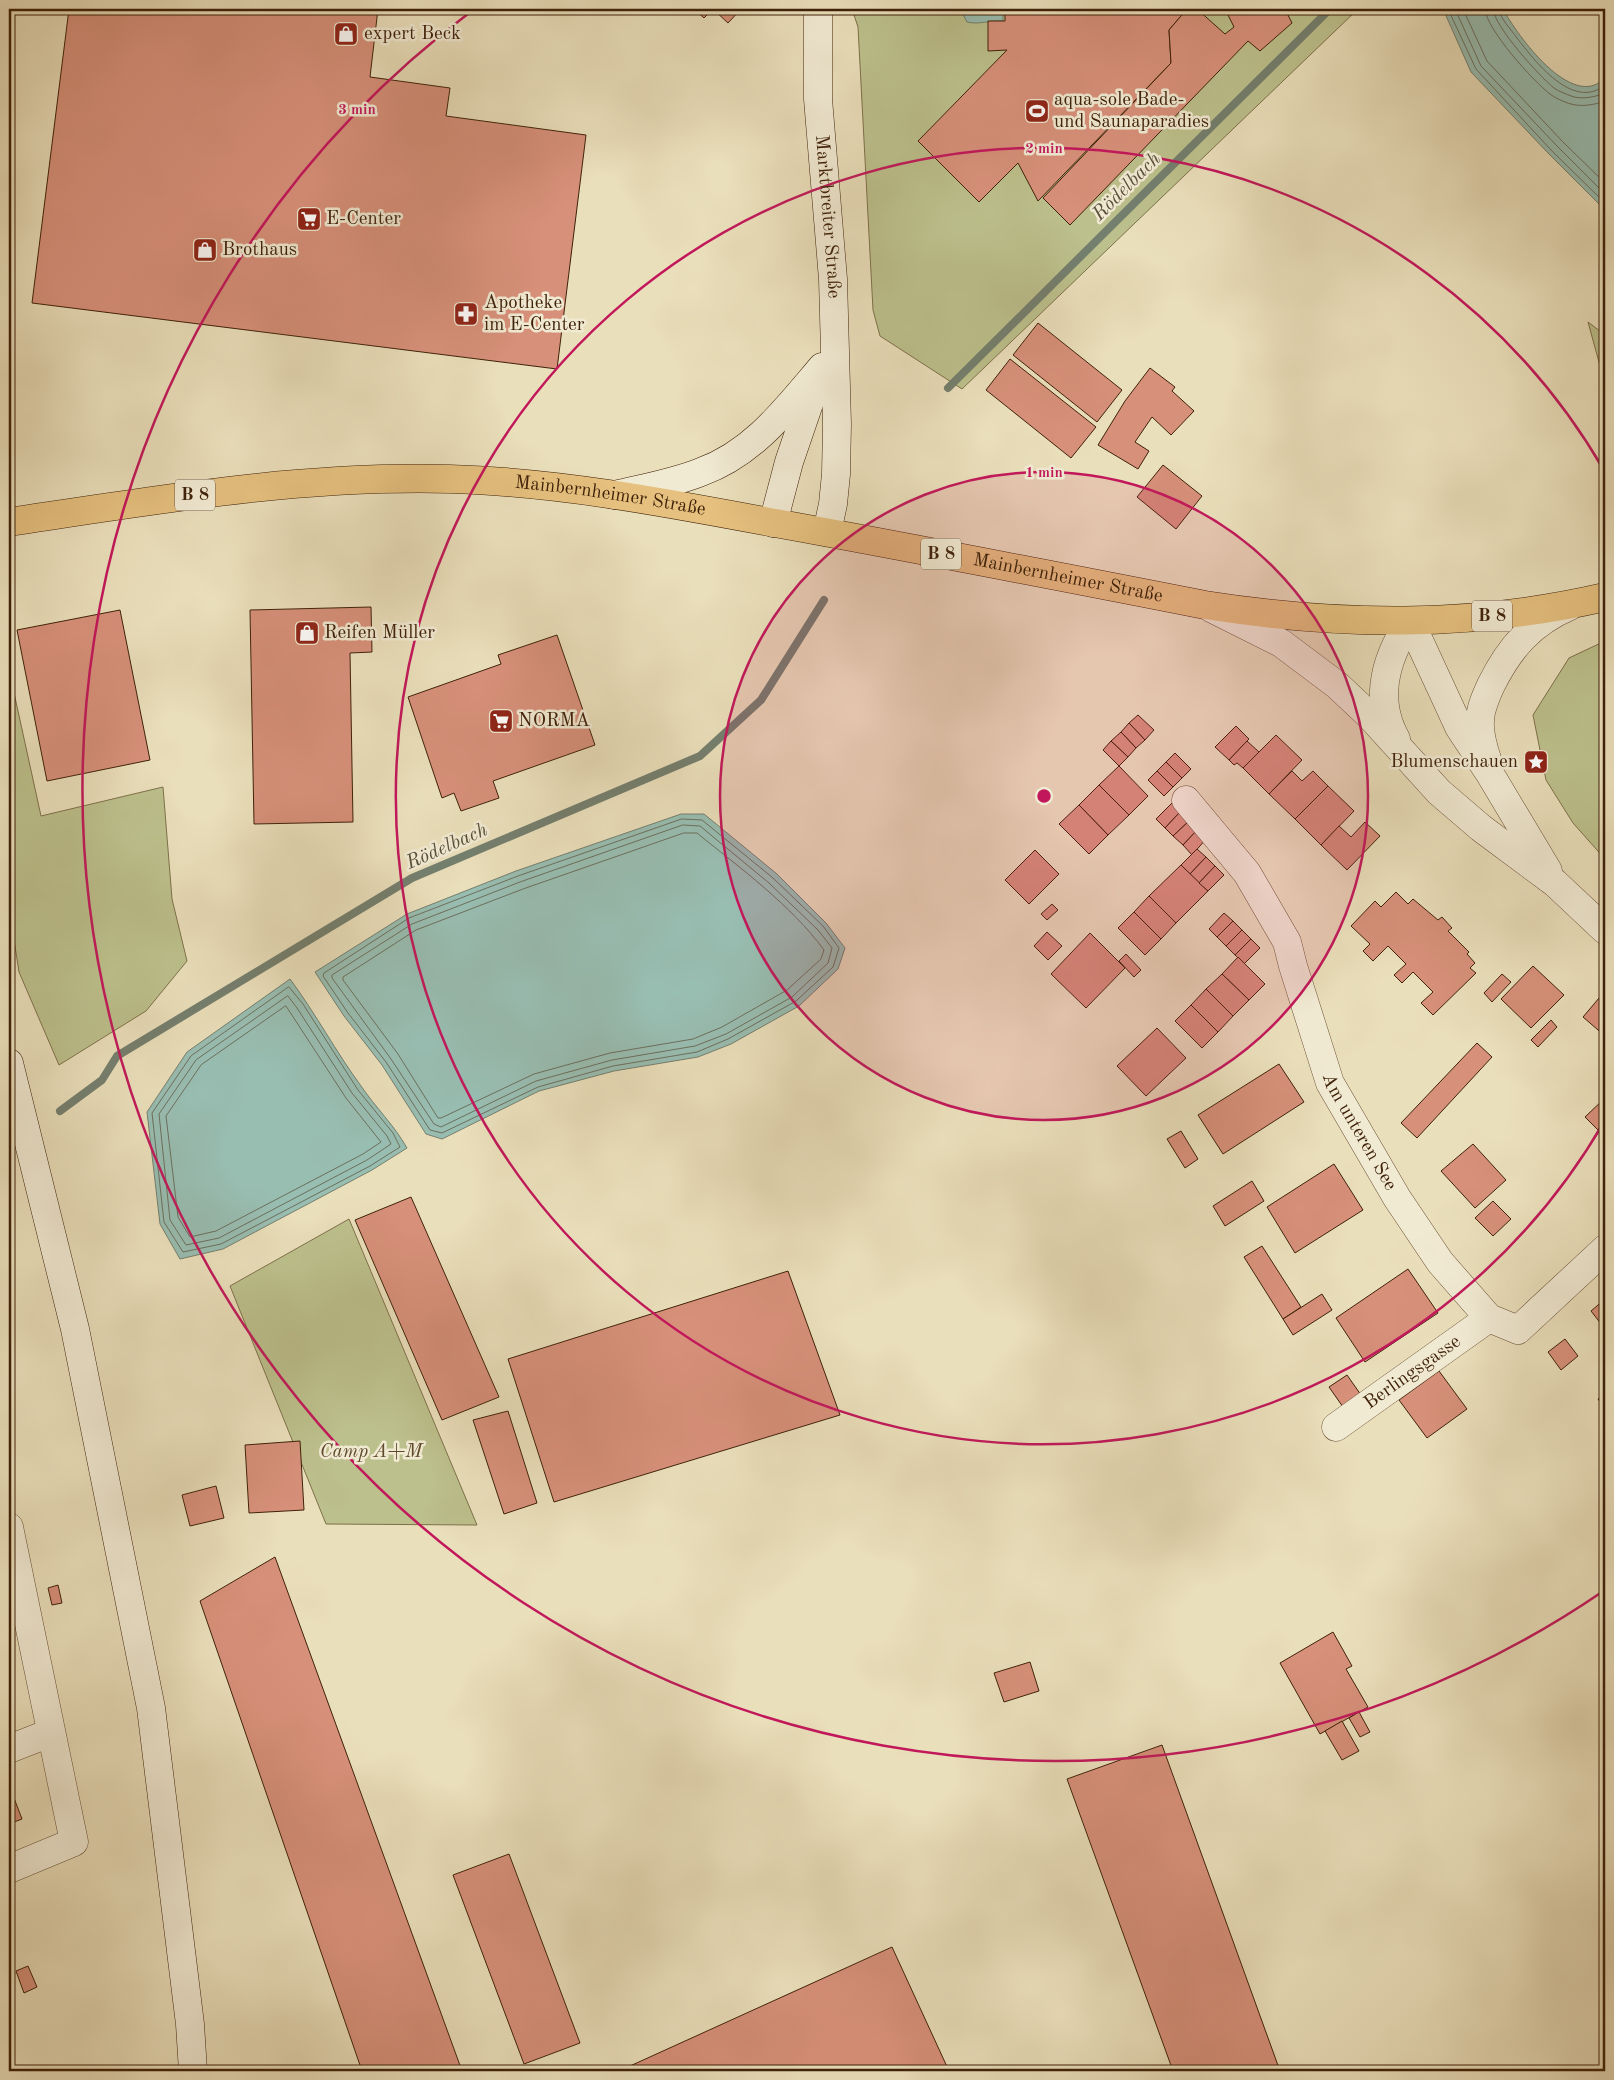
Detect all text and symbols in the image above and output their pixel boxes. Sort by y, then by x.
shop icon: expert Beck [333,21,359,47]
place label: expert Beck [364,25,461,44]
place label: aqua-sole Bade- und Saunaparadies [1054,91,1209,132]
sports icon: aqua-sole Bade- und Saunaparadies [1024,98,1050,124]
text: 3 min [338,103,376,118]
street label: Marktbreiter Straße [812,134,843,299]
text: 2 min [1025,142,1063,157]
water label: Rödelbach [1088,149,1165,226]
supermarket icon: E-Center [296,206,322,232]
place label: E-Center [326,210,401,229]
shop icon: Brothaus [192,237,218,263]
place label: Brothaus [222,241,297,260]
place label: Apotheke im E-Center [484,294,585,335]
pharmacy icon: Apotheke im E-Center [453,301,479,327]
text: 1 min [1025,466,1063,481]
street label: Mainbernheimer Straße [514,473,707,519]
road number: B 8 [175,480,215,510]
road number: B 8 [921,538,961,570]
street label: Mainbernheimer Straße [971,551,1164,606]
road number: B 8 [1472,600,1512,632]
shop icon: Reifen Müller [294,620,320,646]
place label: Reifen Müller [324,624,435,643]
supermarket icon: NORMA [488,708,514,734]
place label: NORMA [518,712,590,731]
place icon: Blumenschauen [1523,749,1549,775]
place label: Blumenschauen [1390,753,1518,772]
centre of rings [1035,787,1053,805]
water label: Rödelbach [402,820,491,874]
street label: Am unteren See [1318,1071,1400,1194]
street label: Berlingsgasse [1361,1332,1464,1413]
park label: Camp A+M [320,1443,424,1462]

